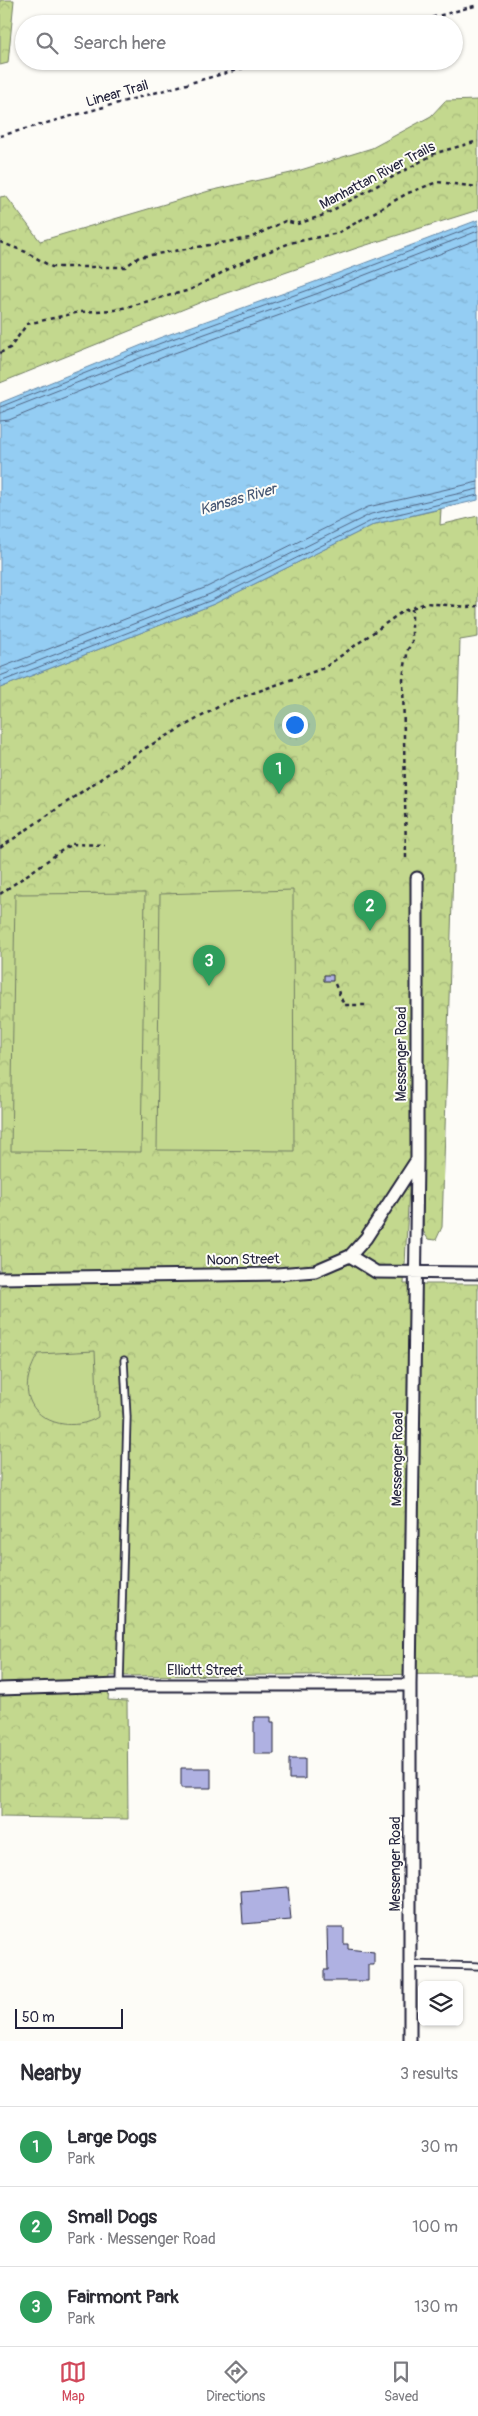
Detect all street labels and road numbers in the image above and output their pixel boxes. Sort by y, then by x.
street label: Linear Trail [84,76,150,111]
street label: Manhattan River Trails [317,137,439,213]
street label: Messenger Road [393,1006,410,1102]
street label: Noon Street [206,1250,280,1269]
street label: Messenger Road [388,1411,407,1507]
street label: Elliott Street [167,1662,243,1679]
street label: Messenger Road [387,1816,404,1912]

